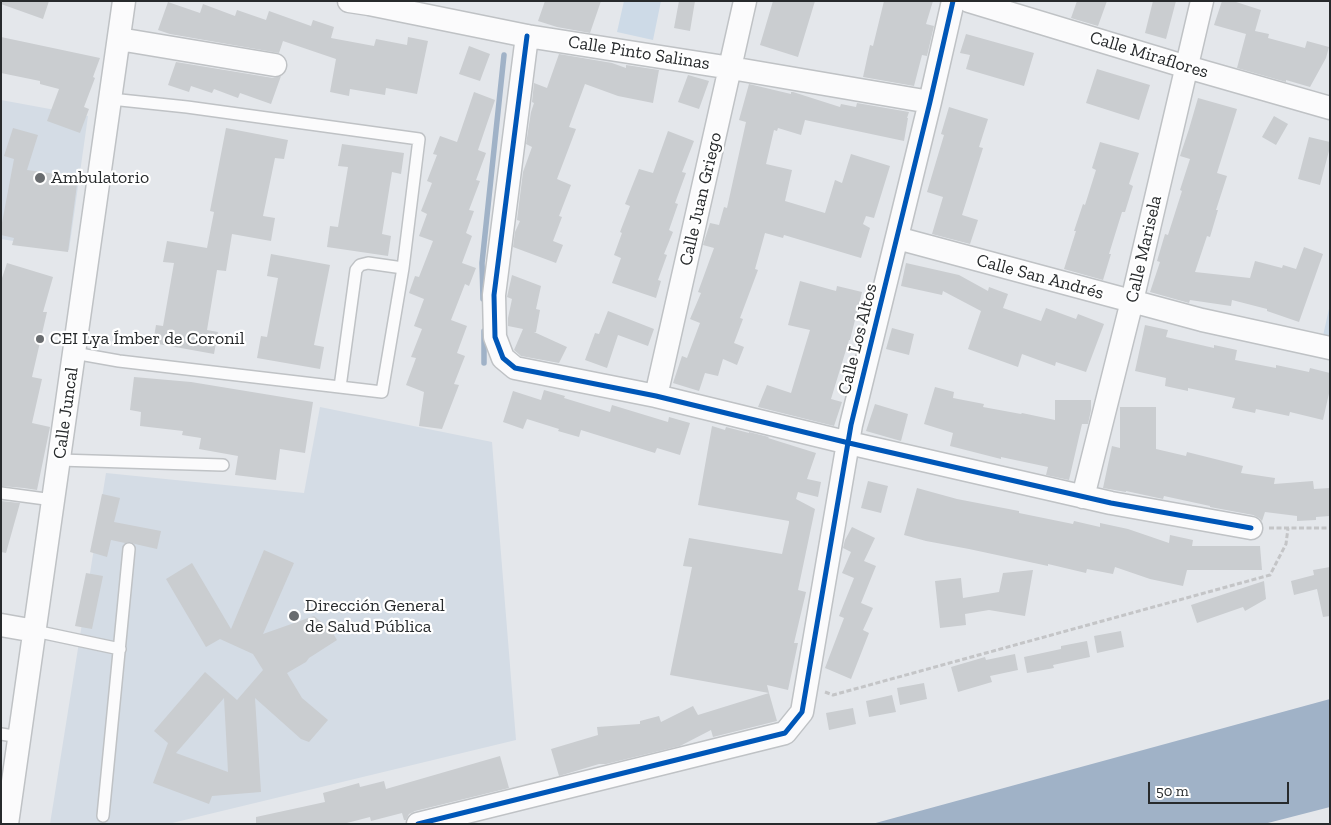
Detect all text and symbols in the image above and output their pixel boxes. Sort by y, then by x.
street label: Calle Miraflores [1087,27,1211,83]
street label: Calle Pinto Salinas [567,31,711,75]
street label: Calle Juan Griego [675,130,727,268]
place label: Ambulatorio [51,167,149,189]
marker: Ambulatorio [33,171,47,185]
street label: Calle Marisela [1121,193,1167,305]
street label: Calle San Andrés [974,250,1106,304]
street label: Calle Los Altos [834,281,882,397]
place label: CEI Lya Ímber de Coronil [50,328,244,350]
marker: CEI Lya Ímber de Coronil [34,333,46,345]
street label: Calle Juncal [49,366,83,460]
place label: Dirección General de Salud Pública [305,595,445,638]
marker: Dirección General de Salud Pública [287,609,301,623]
scale bar [1151,772,1292,804]
text: 50 m [1156,782,1189,800]

